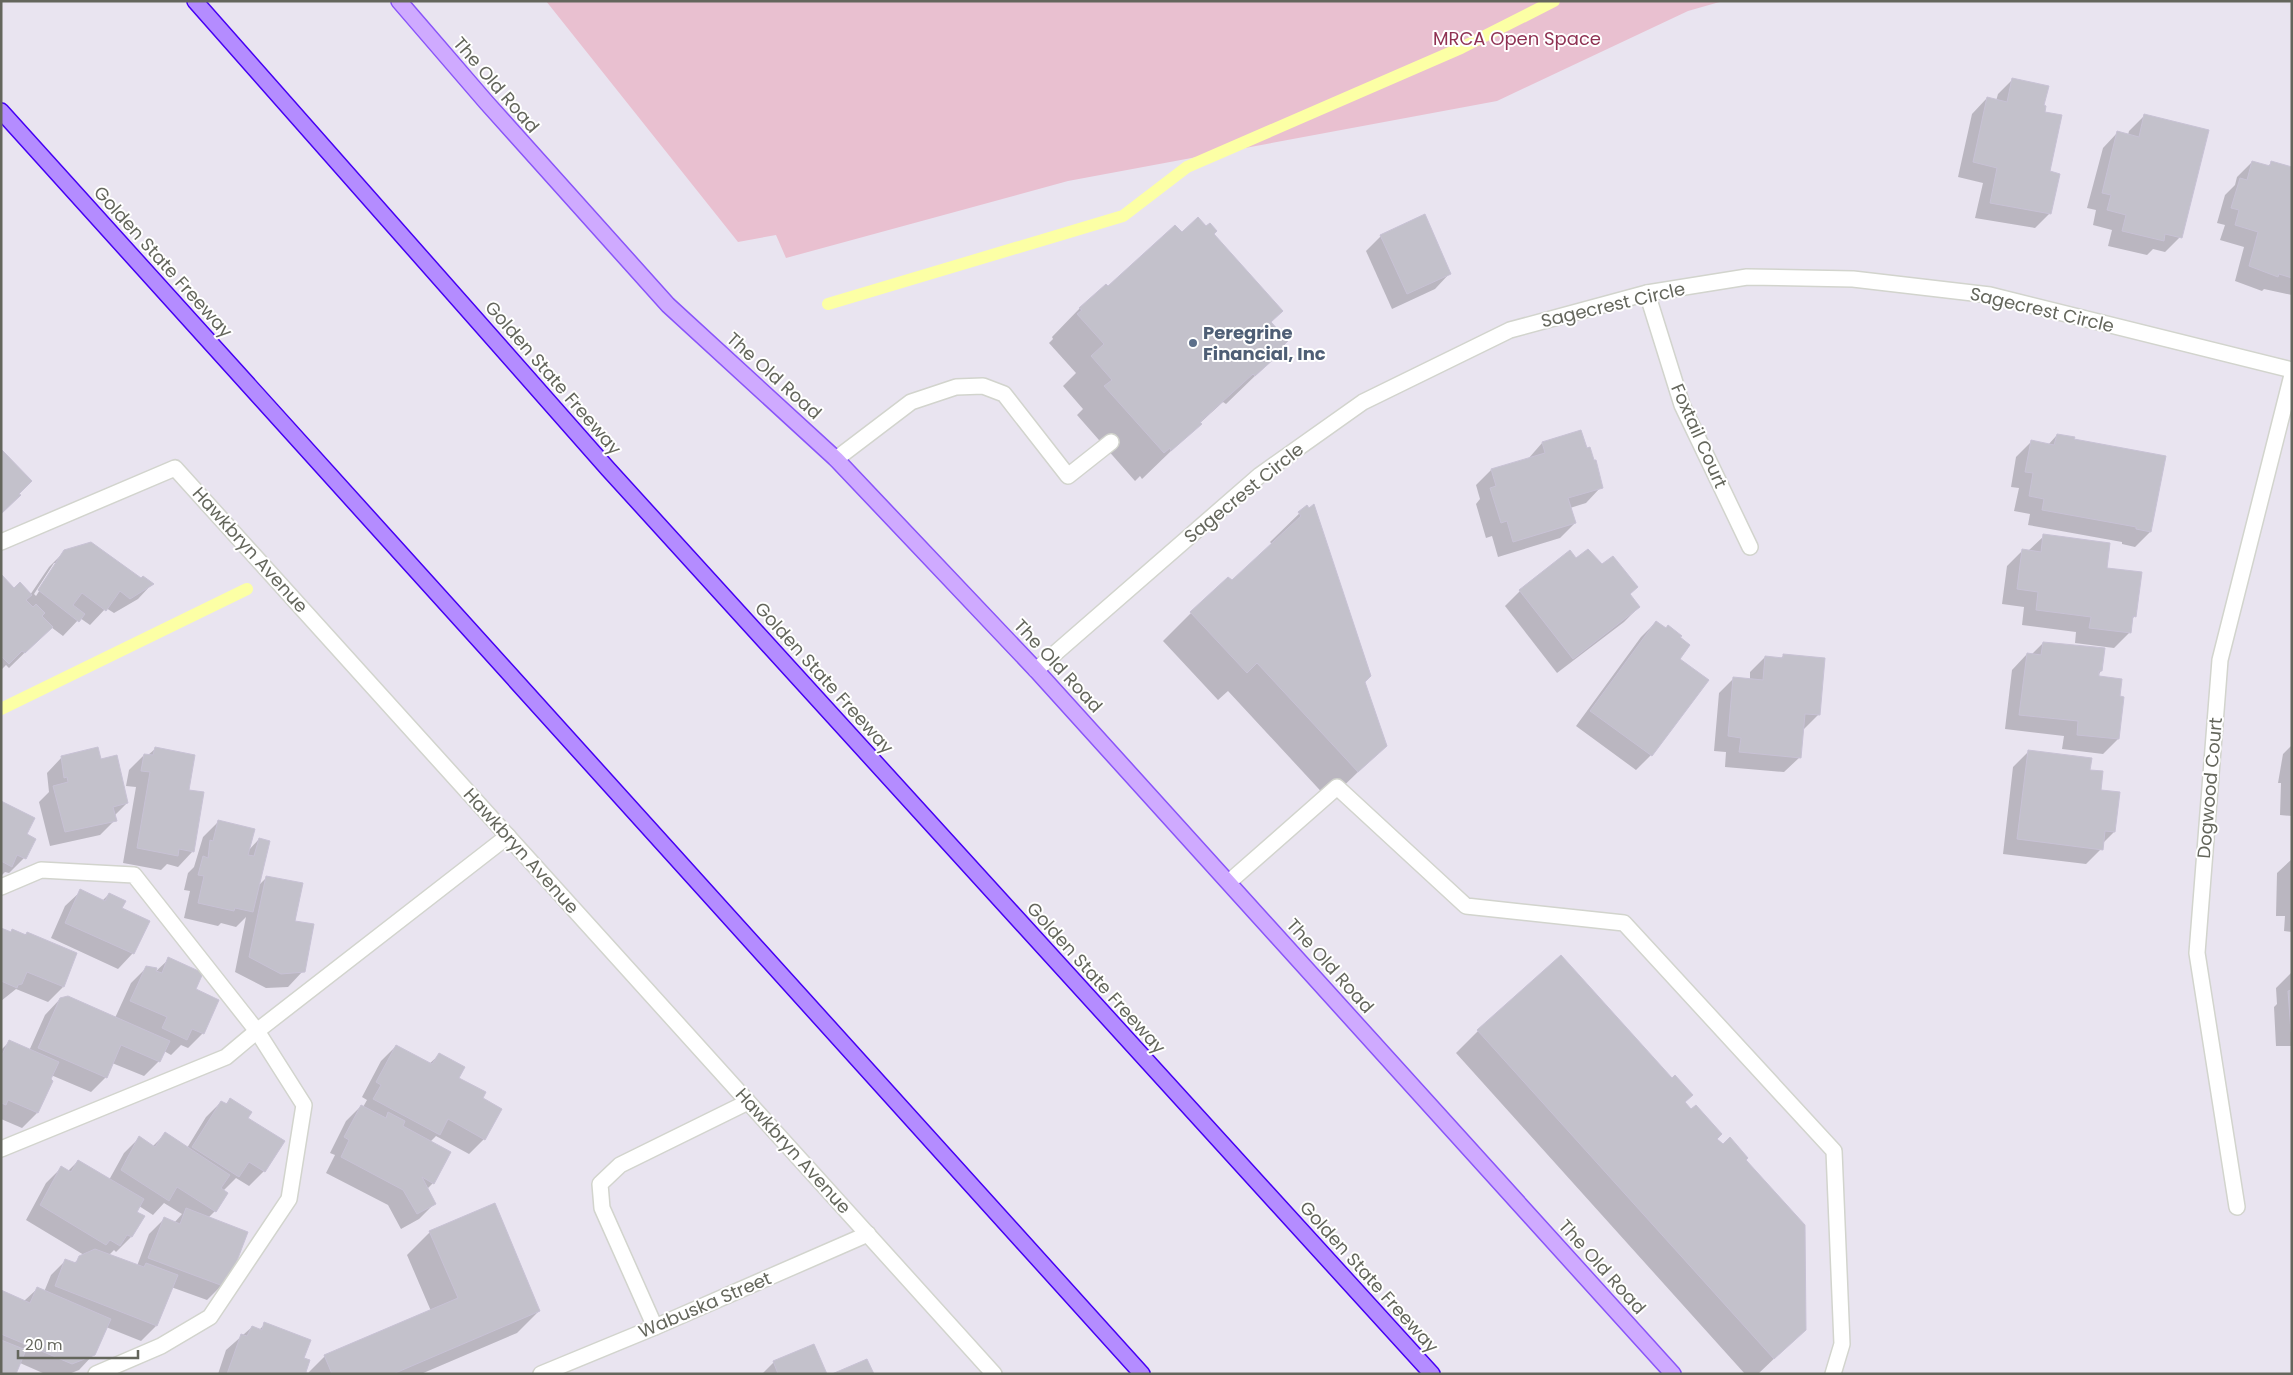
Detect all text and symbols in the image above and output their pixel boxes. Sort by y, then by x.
park label: MRCA Open Space [1433,26,1601,51]
street label: The Old Road [448,31,545,138]
street label: Golden State Freeway [88,180,238,343]
street label: Sagecrest Circle [1538,276,1687,333]
street label: Sagecrest Circle [1968,281,2117,338]
street label: Golden State Freeway [479,295,627,460]
place label: Peregrine Financial, Inc [1203,320,1326,366]
street label: The Old Road [722,326,827,425]
marker: Peregrine Financial, Inc [1187,337,1199,349]
street label: Foxtail Court [1665,380,1734,492]
street label: Sagecrest Circle [1179,437,1309,549]
street label: Hawkbryn Avenue [187,481,314,618]
street label: Golden State Freeway [749,596,899,759]
street label: The Old Road [1008,613,1108,718]
street label: Dogwood Court [2191,716,2228,859]
street label: Hawkbryn Avenue [458,782,585,919]
street label: Golden State Freeway [1021,896,1171,1059]
street label: The Old Road [1281,913,1380,1018]
street label: Hawkbryn Avenue [730,1082,857,1219]
street label: Golden State Freeway [1294,1195,1444,1358]
street label: The Old Road [1553,1214,1652,1319]
street label: Wabuska Street [635,1265,775,1344]
scale bar [18,1328,138,1360]
text: 20 m [25,1334,63,1355]

